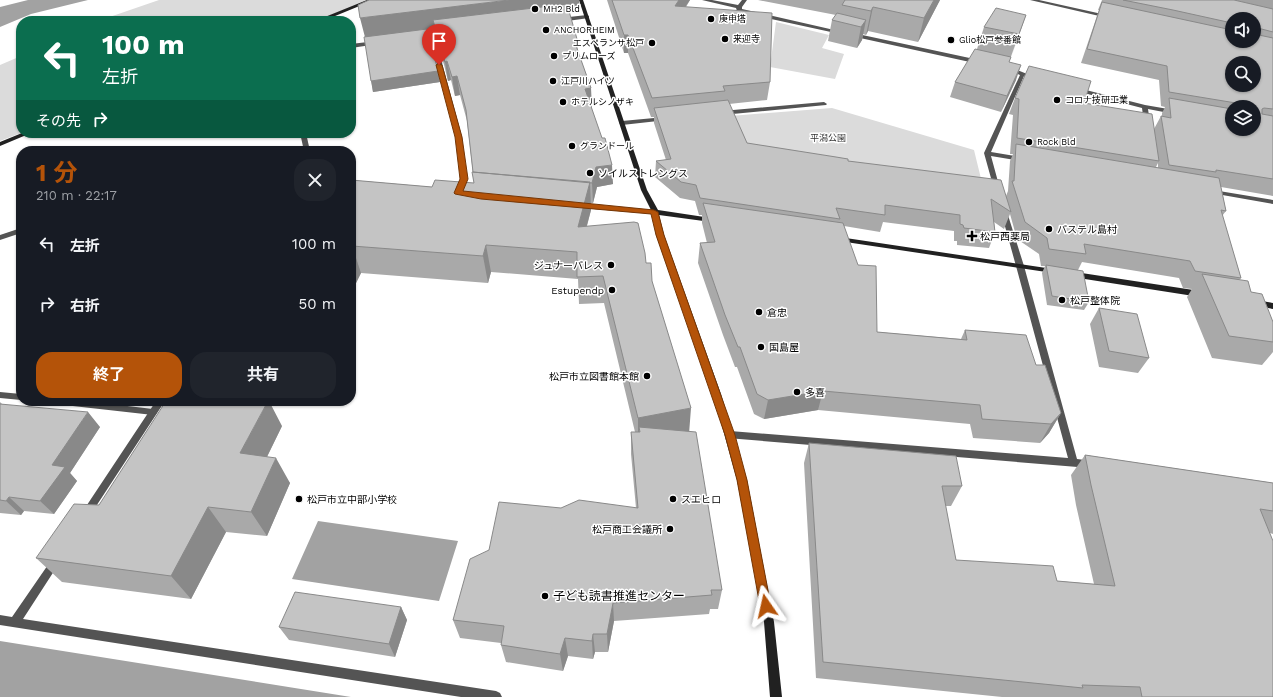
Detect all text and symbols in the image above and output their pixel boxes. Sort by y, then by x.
marker: MH2 Bld [530,4,540,14]
place label: MH2 Bld [543,4,580,14]
map controls [1225,12,1261,136]
button: sound [1225,12,1261,48]
marker: 庚申塔 [706,14,716,24]
place label: 庚申塔 [719,14,746,24]
pin [422,24,456,65]
marker: ANCHORHEIM [541,25,551,35]
place label: ANCHORHEIM [554,25,615,35]
text: 100 m [102,28,185,61]
icon: arrive [428,30,450,52]
icon: left [36,32,88,84]
marker: 来迎寺 [720,34,730,44]
place label: 来迎寺 [733,34,760,44]
marker: Glio松戸参番館 [946,35,956,45]
place label: Glio松戸参番館 [959,35,1021,45]
place label: エスペランサ松戸 [573,38,644,48]
marker: エスペランサ松戸 [647,38,657,48]
marker: プリムローズ [549,51,559,61]
place label: プリムローズ [562,51,616,61]
button: search [1225,56,1261,92]
text: 左折 [102,66,138,87]
marker: 江戸川ハイツ [548,76,558,86]
place label: 江戸川ハイツ [561,76,615,86]
marker: コロナ技研工業 [1052,95,1062,105]
place label: コロナ技研工業 [1065,95,1128,105]
marker: ホテルシノザキ [558,97,568,107]
place label: ホテルシノザキ [571,97,634,107]
button: layers [1225,100,1261,136]
icon: right [89,108,111,130]
text: その先 [36,112,81,130]
park label: 平潟公園 [810,133,846,143]
marker: Rock Bld [1024,137,1034,147]
place label: Rock Bld [1037,137,1076,147]
marker: グランドール [567,141,577,151]
place label: グランドール [580,141,634,151]
text: 1 分 [36,159,77,187]
button: close [294,159,336,201]
marker: ソイルストレングス [585,168,595,178]
place label: ソイルストレングス [598,168,688,179]
text: 210 m · 22:17 [36,188,117,203]
marker: パステル島村 [1044,224,1054,234]
place label: パステル島村 [1057,224,1117,235]
marker: 松戸西薬局 [967,231,977,241]
place label: 松戸西薬局 [980,231,1030,242]
icon: left [36,233,58,255]
text: 100 m [292,235,336,253]
text: 左折 [70,237,100,255]
place label: ジュナーパレス [534,260,603,271]
marker: ジュナーパレス [606,260,616,270]
place label: Estupendp [551,285,604,296]
marker: Estupendp [607,285,617,295]
icon: right [36,293,58,315]
text: 50 m [299,295,336,313]
marker: 松戸整体院 [1057,295,1067,305]
place label: 松戸整体院 [1070,295,1120,306]
text: 右折 [70,297,100,315]
marker: 倉忠 [754,307,764,317]
place label: 倉忠 [767,307,787,318]
marker: 国島屋 [756,342,766,352]
place label: 国島屋 [769,342,799,353]
button: 終了 [36,352,182,398]
button: 共有 [190,352,336,398]
place label: 松戸市立図書館本館 [549,371,639,382]
marker: 松戸市立図書館本館 [642,371,652,381]
marker: 多喜 [792,387,802,397]
place label: 多喜 [805,387,825,398]
marker: 松戸市立中部小学校 [294,494,304,504]
place label: 松戸市立中部小学校 [307,494,397,505]
marker: スエヒロ [668,494,678,504]
place label: スエヒロ [681,494,721,505]
place label: 松戸商工会議所 [592,524,662,535]
marker: 松戸商工会議所 [665,524,675,534]
position arrow [745,585,787,627]
place label: 子ども読書推進センター [553,589,685,603]
marker: 子ども読書推進センター [540,591,550,601]

